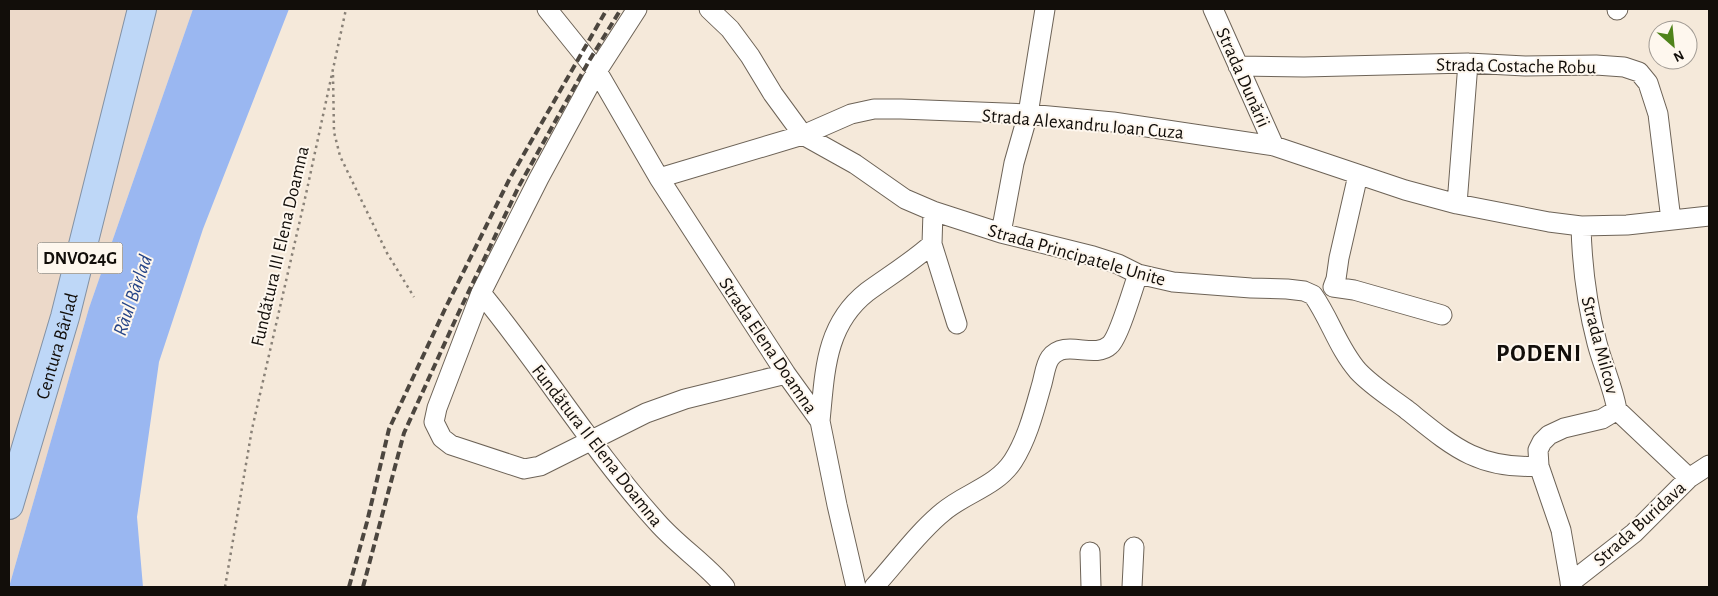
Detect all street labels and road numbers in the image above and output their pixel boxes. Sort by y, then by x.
street label: Strada Dunării [1212,25,1273,130]
street label: Strada Costache Robu [1436,56,1596,77]
street label: Strada Alexandru Ioan Cuza [981,106,1185,143]
street label: Fundătura III Elena Doamna [248,144,313,348]
street label: Strada Principatele Unite [986,221,1167,290]
road number: DNVO24G [38,242,122,274]
street label: Strada Elena Doamna [715,274,820,417]
street label: Centura Bârlad [33,291,82,402]
street label: Strada Milcov [1577,295,1622,396]
street label: Fundătura II Elena Doamna [528,361,666,531]
street label: Strada Buridava [1590,478,1690,570]

